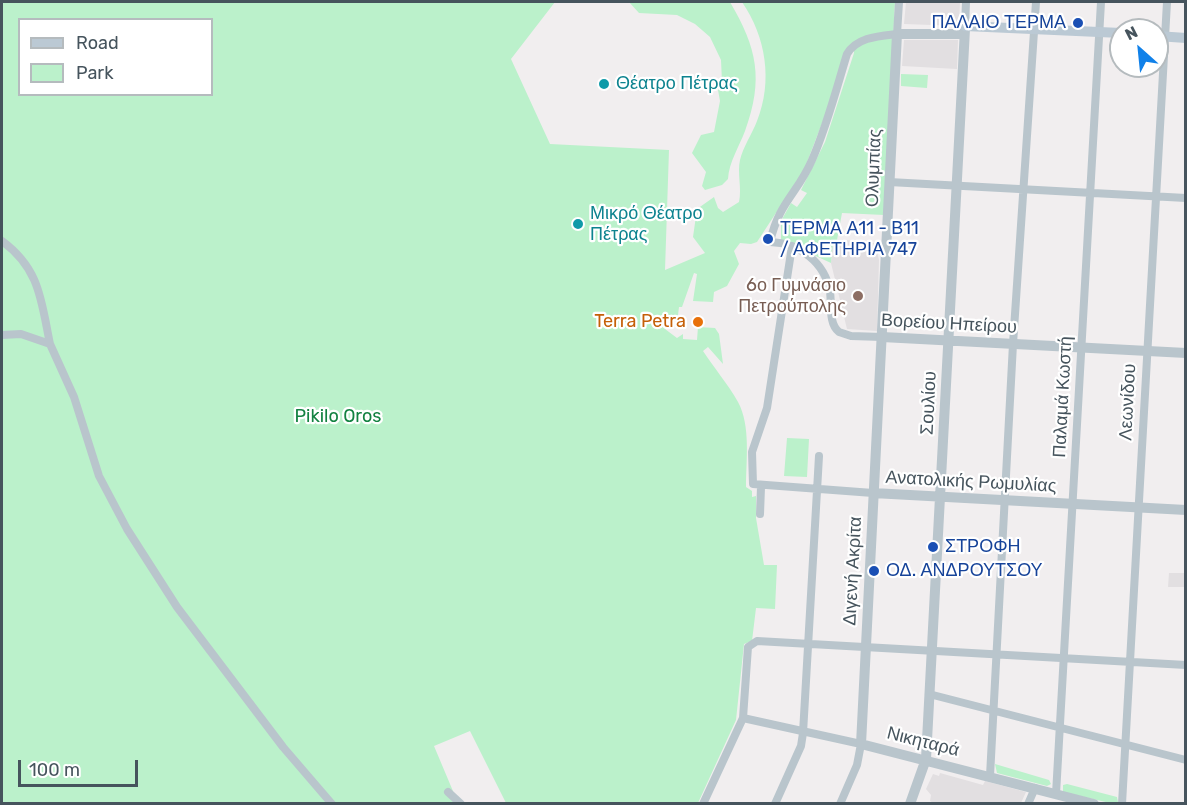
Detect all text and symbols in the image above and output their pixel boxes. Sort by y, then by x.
place label: ΠΑΛΑΙΟ ΤΕΡΜΑ [932,12,1066,34]
marker: ΠΑΛΑΙΟ ΤΕΡΜΑ [1071,16,1085,30]
legend [18,18,213,96]
north arrow [1109,18,1169,78]
text: N [1122,22,1141,44]
text: Road [76,32,119,54]
text: Park [76,62,113,84]
place label: Θέατρο Πέτρας [616,73,738,95]
marker: Θέατρο Πέτρας [597,77,611,91]
street label: Ολυμπίας [862,129,886,207]
place label: Μικρό Θέατρο Πέτρας [590,203,702,246]
marker: Μικρό Θέατρο Πέτρας [571,217,585,231]
place label: ΤΕΡΜΑ Α11 - Β11 / ΑΦΕΤΗΡΙΑ 747 [780,218,919,260]
marker: ΤΕΡΜΑ Α11 - Β11 / ΑΦΕΤΗΡΙΑ 747 [761,232,775,246]
place label: 6ο Γυμνάσιο Πετρούπολης [738,275,846,318]
marker: 6ο Γυμνάσιο Πετρούπολης [851,289,865,303]
street label: Βορείου Ηπείρου [880,310,1018,338]
place label: Terra Petra [594,311,686,333]
marker: Terra Petra [691,315,705,329]
street label: Παλαμά Κωστή [1049,336,1077,458]
street label: Λεωνίδου [1115,363,1141,441]
street label: Σουλίου [917,371,941,435]
park label: Pikilo Oros [294,406,382,428]
street label: Ανατολικής Ρωμυλίας [885,467,1057,497]
street label: Διγενή Ακρίτα [839,516,867,626]
place label: ΣΤΡΟΦΗ [945,536,1020,558]
marker: ΣΤΡΟΦΗ [926,540,940,554]
place label: ΟΔ. ΑΝΔΡΟΥΤΣΟΥ [886,560,1043,582]
marker: ΟΔ. ΑΝΔΡΟΥΤΣΟΥ [867,564,881,578]
street label: Νικηταρά [885,723,961,761]
scale bar [21,748,141,786]
text: 100 m [29,759,80,781]

